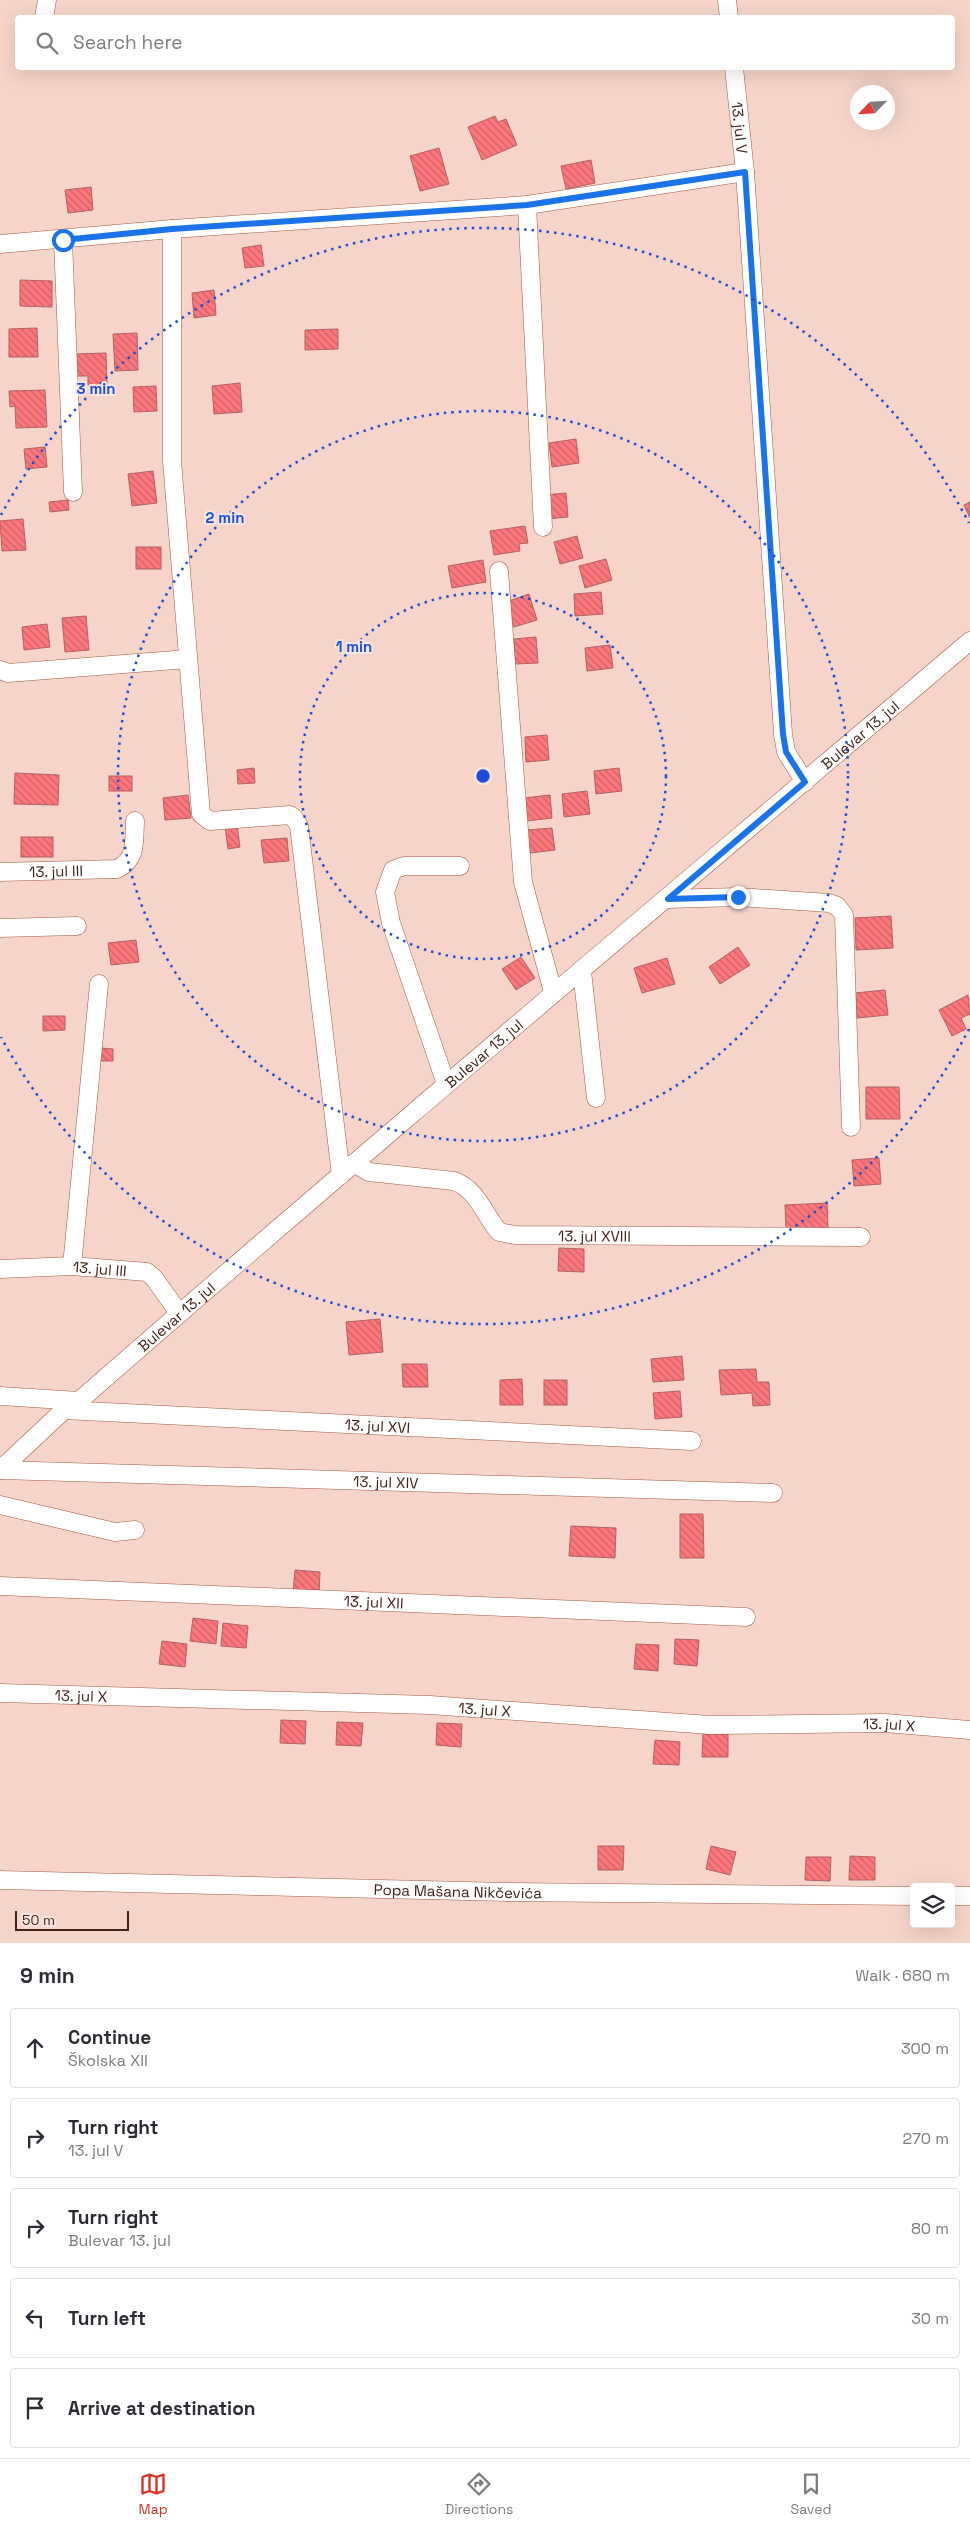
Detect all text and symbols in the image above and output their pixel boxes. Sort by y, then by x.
search box [15,15,955,70]
icon: search [33,29,61,57]
text: Search here [73,30,183,55]
north arrow [850,85,895,130]
street label: 13. jul V [728,101,752,155]
route start [52,229,75,252]
text: 3 min [77,379,115,398]
text: 2 min [206,508,244,527]
text: 1 min [336,637,372,656]
street label: Bulevar 13. jul [817,696,903,773]
centre of rings [474,767,492,785]
street label: 13. jul III [29,860,83,881]
route end [727,886,750,909]
street label: Bulevar 13. jul [441,1014,527,1091]
street label: 13. jul XVIII [558,1226,631,1245]
street label: 13. jul III [72,1257,128,1280]
street label: Bulevar 13. jul [133,1278,219,1355]
street label: 13. jul XVI [344,1414,411,1437]
street label: 13. jul XIV [353,1471,419,1492]
street label: 13. jul XII [343,1591,404,1612]
street label: 13. jul X [54,1685,108,1706]
street label: 13. jul X [458,1698,512,1720]
street label: 13. jul X [863,1713,916,1735]
street label: Popa Mašana Nikčevića [374,1879,542,1902]
map controls [910,1883,955,1928]
button: layers [910,1883,955,1928]
scale bar [15,1908,129,1931]
text: 50 m [22,1911,55,1929]
text: 9 min [20,1962,75,1989]
text: Walk · 680 m [855,1965,950,1986]
text: Continue [68,2025,151,2050]
icon: ahead [21,2034,49,2062]
text: 300 m [901,2038,949,2059]
text: Školska XII [68,2050,148,2071]
text: Turn right [68,2115,158,2140]
icon: right [21,2124,49,2152]
text: 270 m [902,2128,949,2149]
text: 13. jul V [68,2140,123,2161]
text: Turn right [68,2205,158,2230]
icon: right [21,2214,49,2242]
text: 80 m [911,2218,949,2239]
text: Bulevar 13. jul [68,2230,171,2251]
icon: left [21,2304,49,2332]
text: Turn left [68,2306,146,2331]
text: 30 m [911,2308,949,2329]
icon: arrive [21,2394,49,2422]
text: Arrive at destination [68,2396,256,2421]
tab: Map [139,2470,168,2518]
tab: Directions [445,2470,513,2518]
tab: Saved [791,2470,831,2518]

